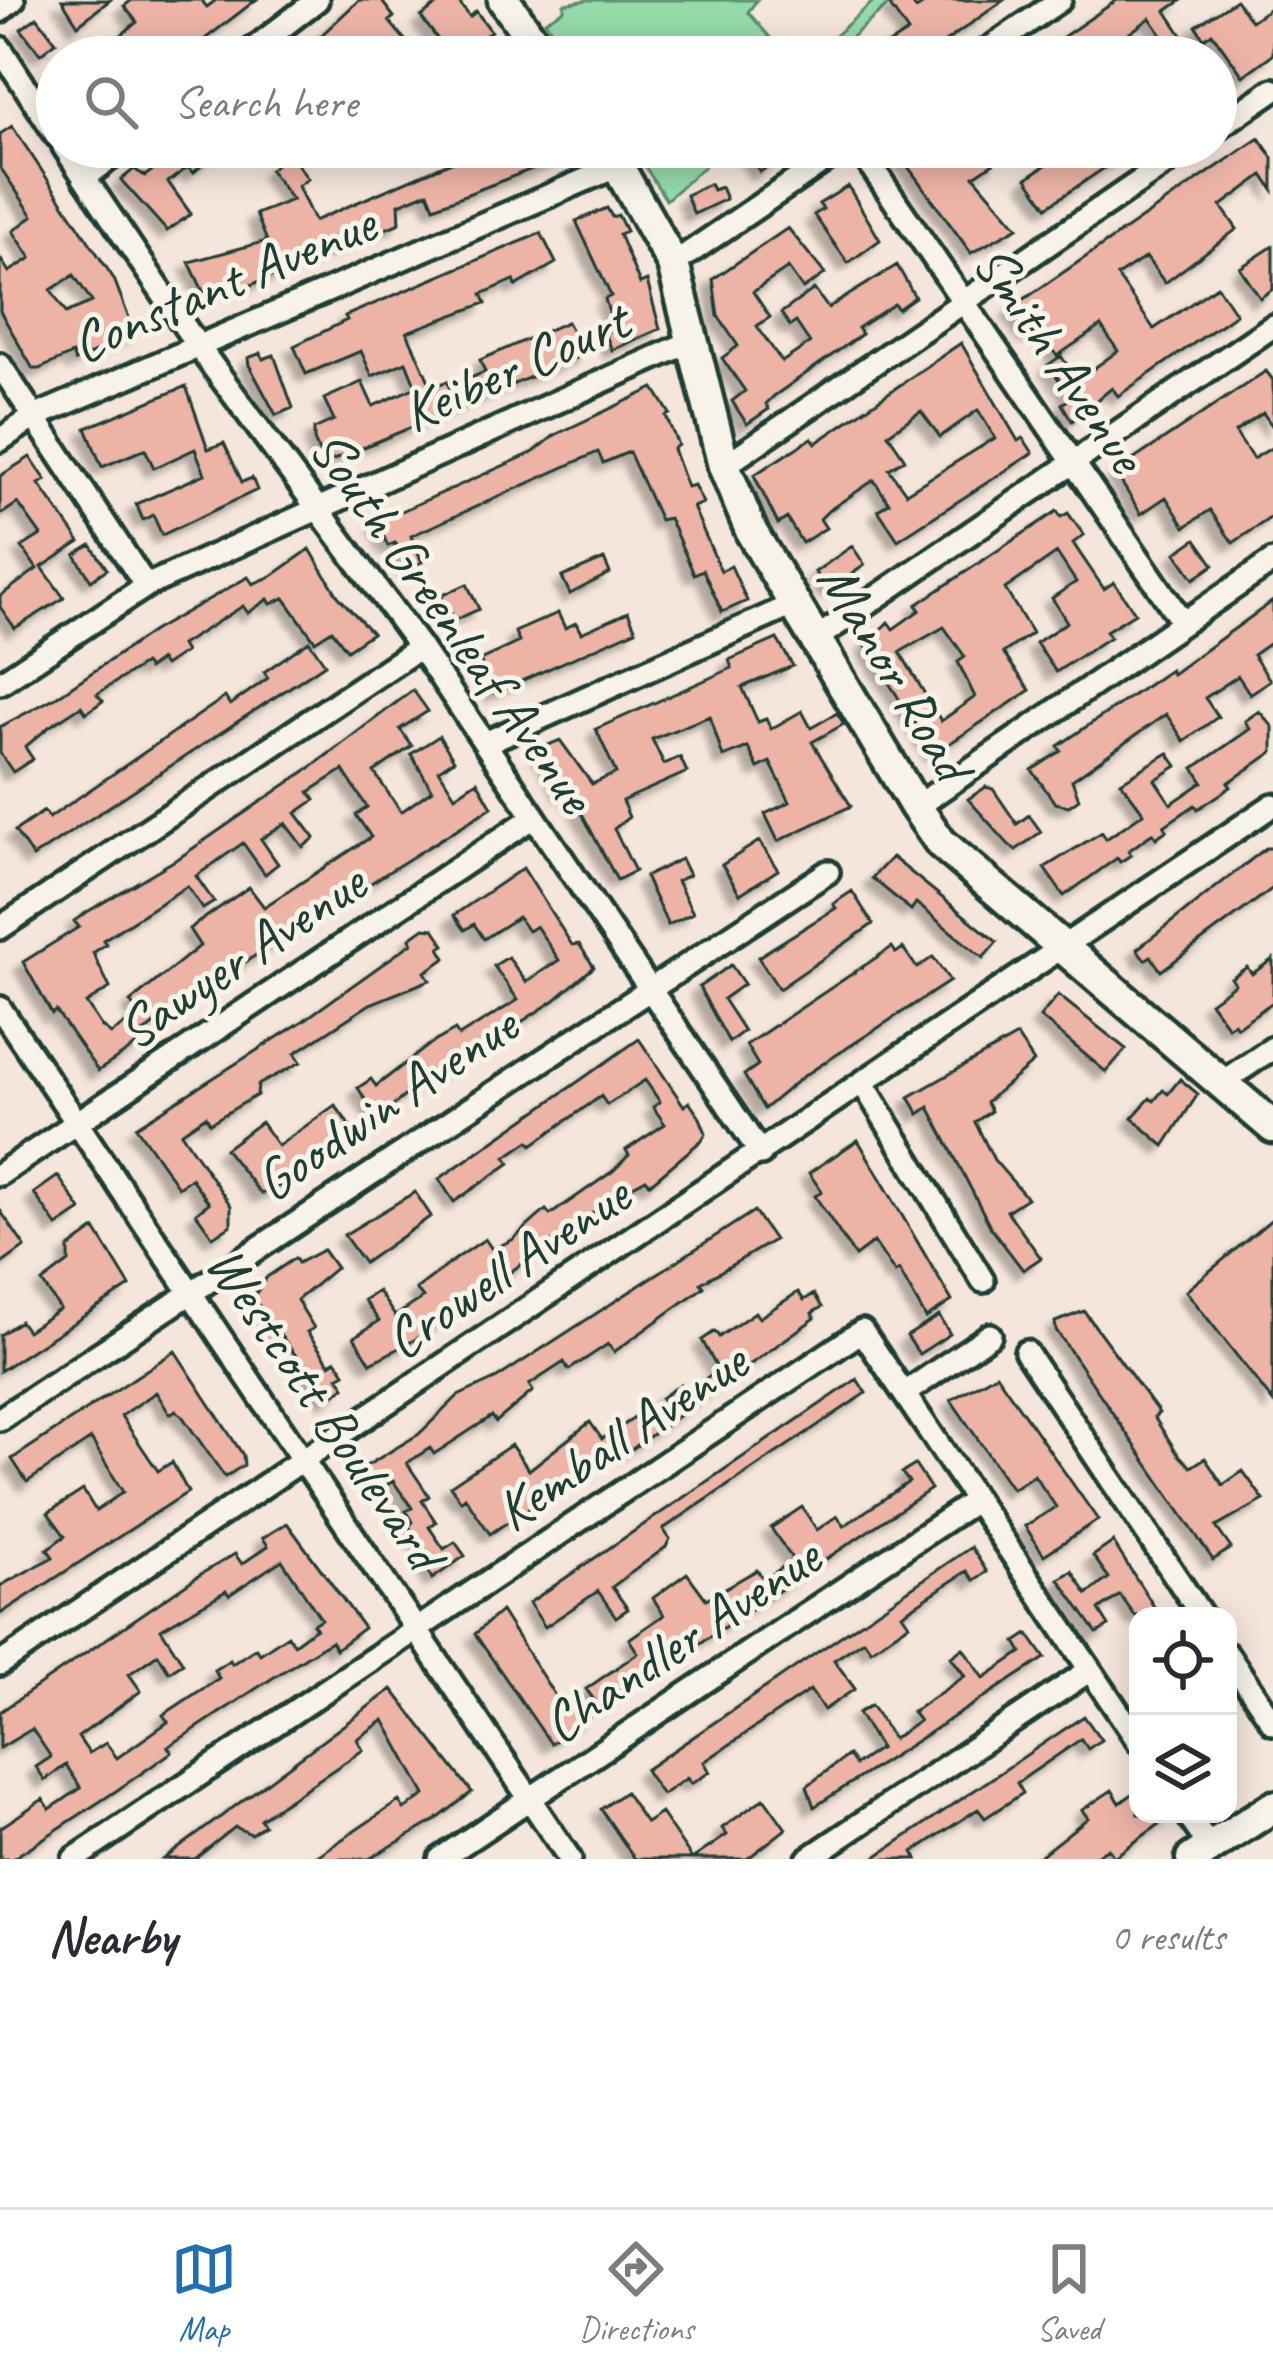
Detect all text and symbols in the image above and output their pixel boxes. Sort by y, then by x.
search box [36,36,1237,168]
icon: search [78,69,144,135]
text: Search here [174,74,357,131]
street label: Constant Avenue [60,185,389,379]
street label: Smith Avenue [958,230,1164,489]
street label: Keiber Court [391,282,644,448]
street label: South Greenleaf Avenue [294,415,614,829]
street label: Manor Road [802,549,992,800]
street label: Sawyer Avenue [103,845,382,1065]
street label: Goodwin Avenue [241,987,534,1217]
street label: Crowell Avenue [371,1157,646,1375]
street label: Westcott Boulevard [190,1231,464,1589]
street label: Kemball Avenue [481,1324,764,1547]
street label: Chandler Avenue [528,1519,836,1759]
map controls [1129,1607,1237,1823]
button: locate [1129,1607,1237,1715]
button: layers [1129,1715,1237,1823]
text: Nearby [48,1905,176,1969]
text: 0 results [1111,1913,1225,1962]
tab: Map [171,2236,237,2350]
tab: Directions [579,2236,694,2350]
tab: Saved [1036,2236,1102,2350]

